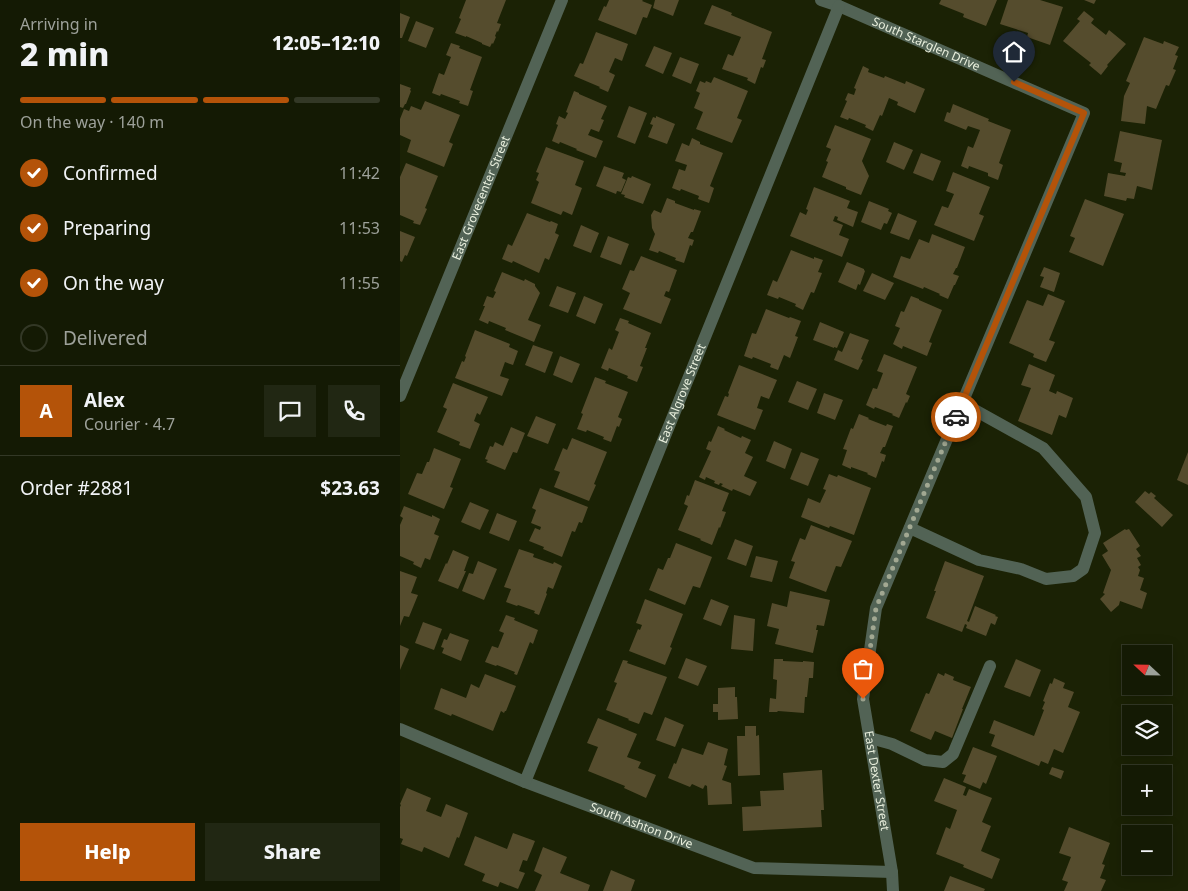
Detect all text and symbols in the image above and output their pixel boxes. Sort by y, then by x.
text: Arriving in [20,13,98,35]
street label: South Starglen Drive [870,13,983,75]
text: 12:05–12:10 [272,30,380,56]
pin [993,31,1035,82]
text: 2 min [20,32,109,75]
icon: home [1000,38,1028,66]
text: On the way · 140 m [20,111,164,133]
street label: East Grovecenter Street [448,132,514,262]
icon: check [20,159,48,187]
text: Confirmed [63,160,158,186]
text: 11:42 [339,162,380,184]
icon: check [20,214,48,242]
text: Preparing [63,215,151,241]
text: 11:53 [339,217,380,239]
icon: check [20,269,48,297]
text: On the way [63,270,164,296]
text: 11:55 [339,272,380,294]
text: Delivered [63,325,148,351]
street label: East Algrove Street [654,340,710,446]
button: chat [264,385,316,437]
button: phone [328,385,380,437]
text: Alex [84,387,125,413]
courier [931,392,981,442]
text: A [39,398,53,424]
icon: car [942,403,970,431]
text: Courier · 4.7 [84,413,175,435]
text: Order #2881 [20,475,133,501]
text: $23.63 [320,475,380,501]
north arrow [1122,645,1172,695]
map controls [1122,645,1172,875]
pin [842,648,884,699]
icon: bag [849,655,877,683]
button: layers [1122,705,1172,755]
street label: East Dexter Street [860,729,894,833]
button: + [1122,765,1172,815]
street label: South Ashton Drive [588,798,696,852]
button: Help [20,823,195,881]
button: Share [205,823,380,881]
button: − [1122,825,1172,875]

